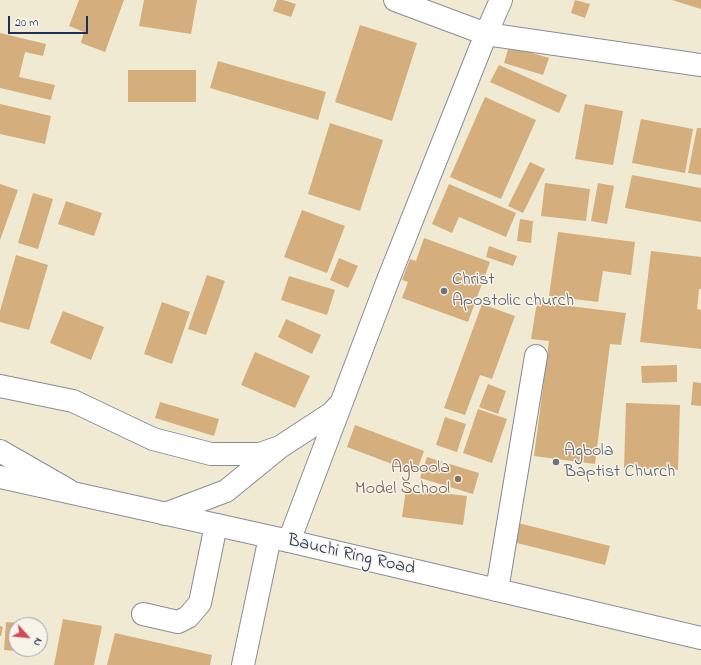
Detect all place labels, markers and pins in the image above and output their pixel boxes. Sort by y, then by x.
place label: Christ Apostolic church [452,270,574,312]
marker: Christ Apostolic church [439,286,449,296]
place label: Agbola Baptist Church [564,441,675,484]
marker: Agbola Baptist Church [551,457,561,467]
place label: Agboola Model School [355,458,450,500]
marker: Agboola Model School [453,474,463,484]

